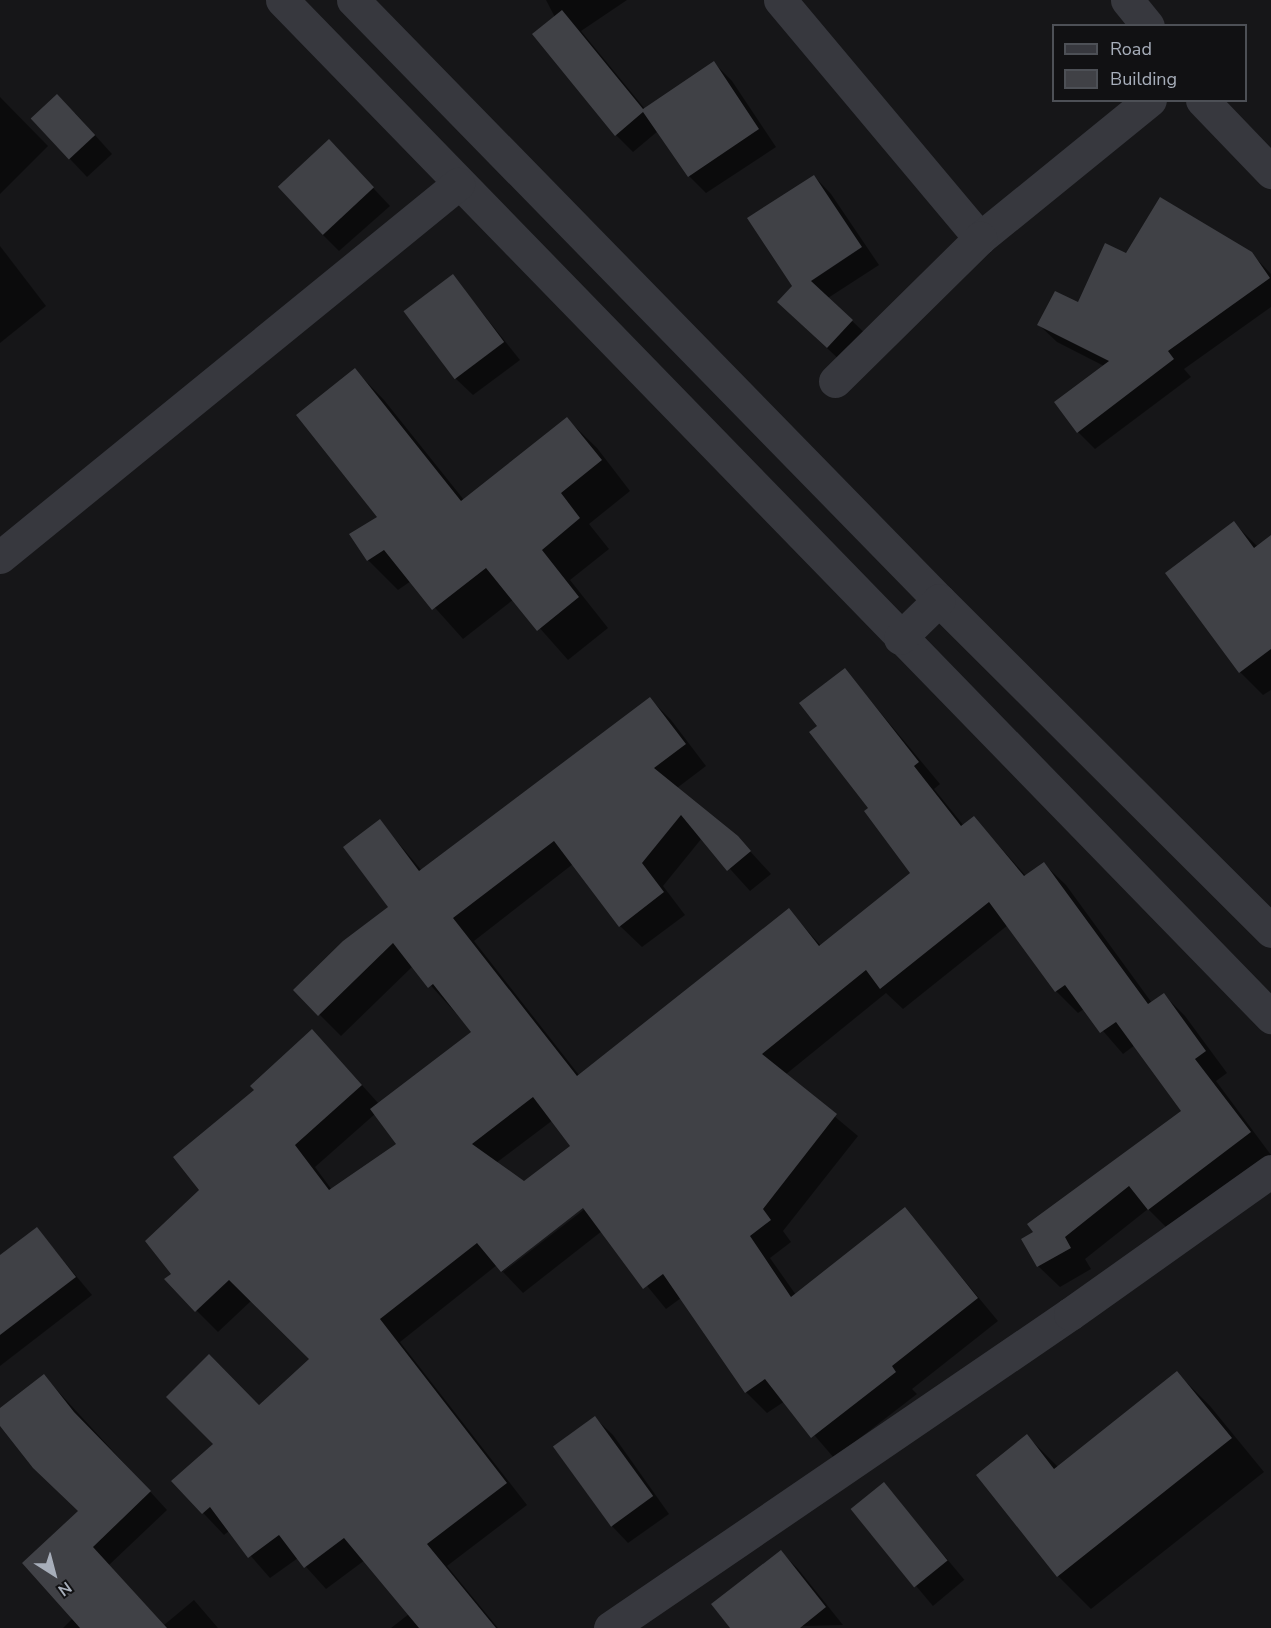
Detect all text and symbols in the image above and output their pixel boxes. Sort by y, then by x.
legend [1052,24,1247,102]
text: Road [1110,37,1152,61]
text: Building [1110,67,1177,91]
north arrow [24,1544,84,1604]
text: N [53,1576,76,1601]

